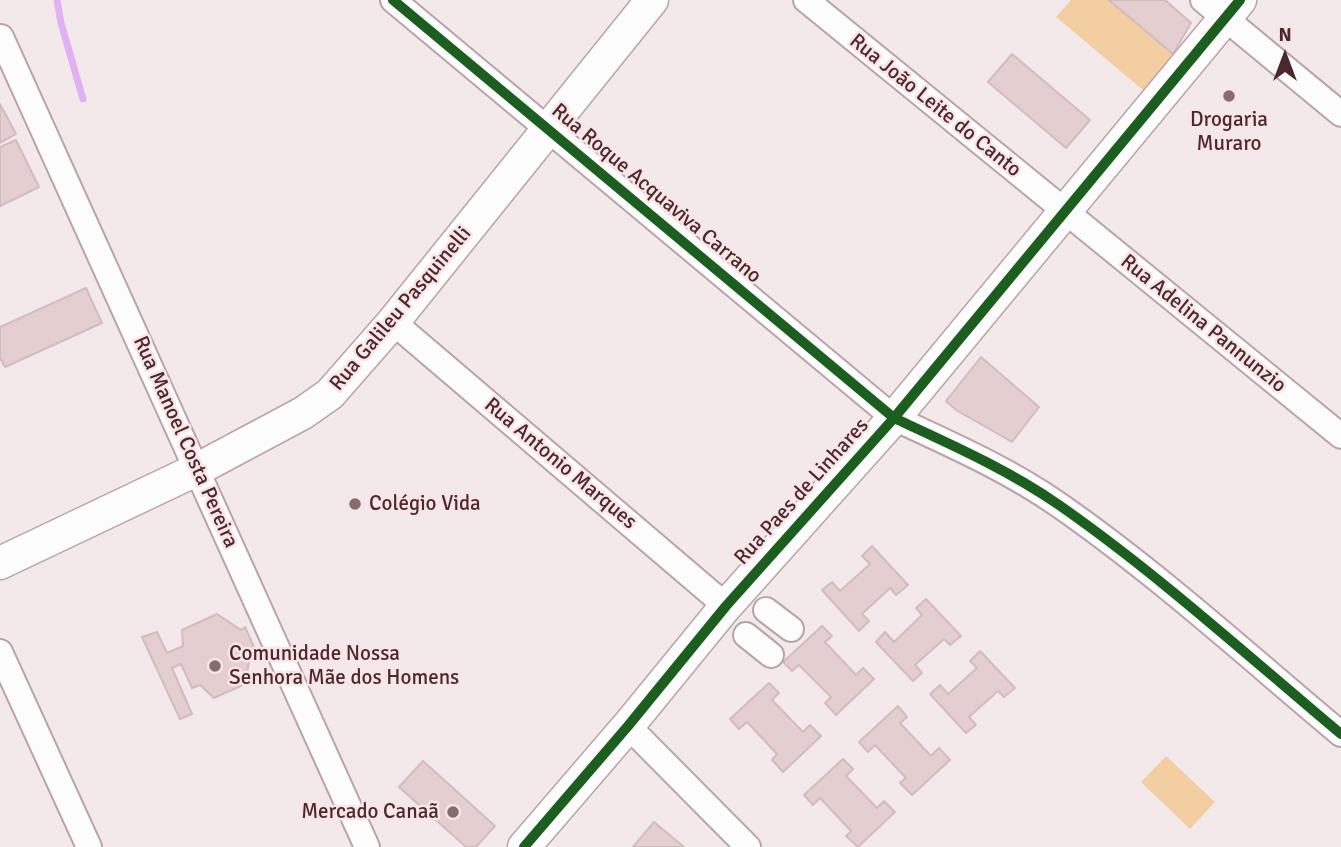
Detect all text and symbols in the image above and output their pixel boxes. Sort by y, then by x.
north arrow [1250,21,1320,91]
text: N [1278,23,1292,47]
street label: Rua João Leite do Canto [844,29,1026,183]
marker: Drogaria Muraro [1221,88,1237,104]
street label: Rua Roque Acquaviva Carrano [546,99,766,289]
place label: Drogaria Muraro [1190,107,1268,157]
street label: Rua Galileu Pasquinelli [325,222,477,396]
street label: Rua Adelina Pannunzio [1115,249,1291,399]
street label: Rua Manoel Costa Pereira [127,332,243,552]
street label: Rua Antonio Marques [479,393,641,535]
street label: Rua Paes de Linhares [730,414,874,570]
place label: Colégio Vida [369,491,481,517]
marker: Colégio Vida [347,496,363,512]
place label: Comunidade Nossa Senhora Mãe dos Homens [229,641,459,691]
marker: Comunidade Nossa Senhora Mãe dos Homens [207,658,223,674]
place label: Mercado Canaã [301,799,439,825]
marker: Mercado Canaã [445,804,461,820]

